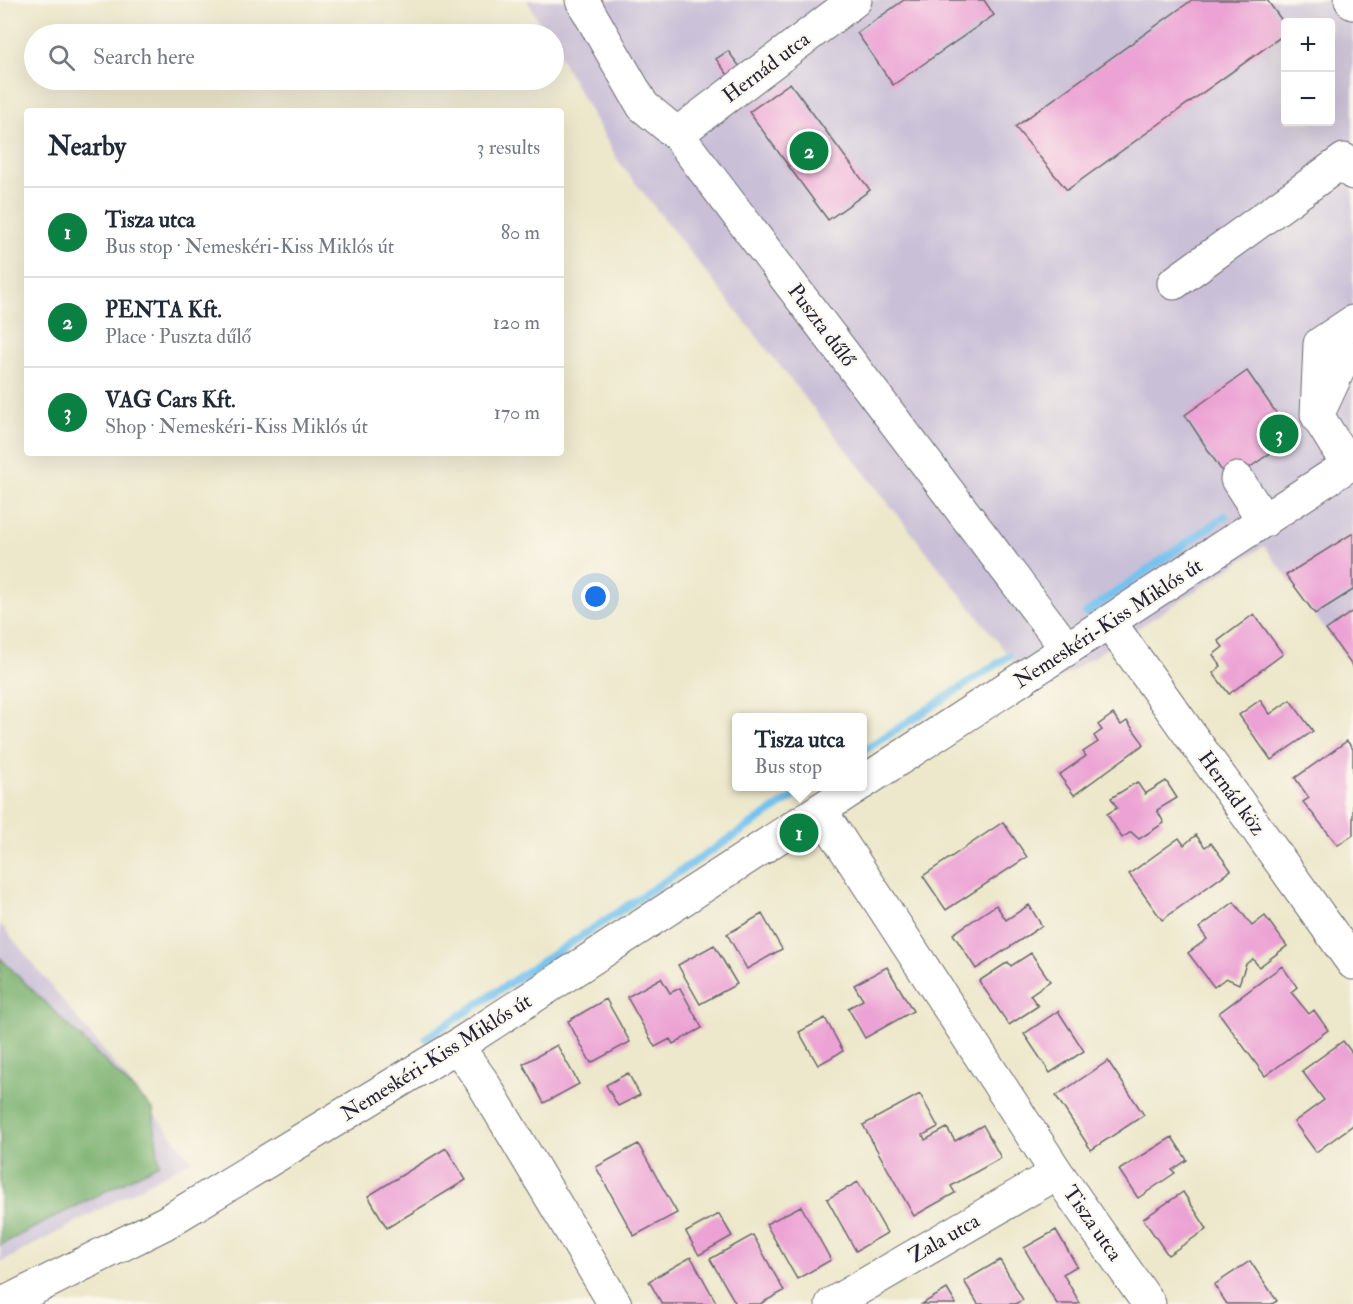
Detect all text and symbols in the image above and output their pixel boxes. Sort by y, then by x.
map controls [1281,18,1335,126]
button: + [1281,18,1335,72]
search box [24,24,564,90]
street label: Hernád utca [717,26,816,109]
icon: search [45,41,78,74]
text: Search here [93,43,195,71]
button: − [1281,72,1335,126]
pin: 2 [790,128,828,174]
text: Nearby [48,131,126,163]
text: 3 results [477,135,540,160]
text: Tisza utca [105,206,195,234]
text: 1 [64,220,71,245]
text: 80 m [501,220,540,245]
text: Bus stop · Nemeskéri-Kiss Miklós út [105,234,394,259]
street label: Puszta dűlő [782,278,862,373]
text: PENTA Kft. [105,296,222,324]
text: 2 [62,310,73,335]
text: 120 m [493,310,540,335]
text: Place · Puszta dűlő [105,324,251,349]
text: VAG Cars Kft. [105,386,236,414]
text: 3 [64,400,71,425]
text: 170 m [494,400,540,425]
pin: 3 [1260,412,1298,456]
text: Shop · Nemeskéri-Kiss Miklós út [105,414,368,439]
street label: Nemeskéri-Kiss Miklós út [1009,552,1208,695]
your location [581,582,610,611]
popup [732,713,867,791]
text: Tisza utca [754,726,845,754]
street label: Hernád köz [1192,746,1271,841]
text: Bus stop [754,754,822,779]
pin: 1 [780,810,818,856]
street label: Nemeskéri-Kiss Miklós út [336,988,537,1127]
street label: Tisza utca [1057,1180,1129,1267]
street label: Zala utca [904,1207,985,1269]

